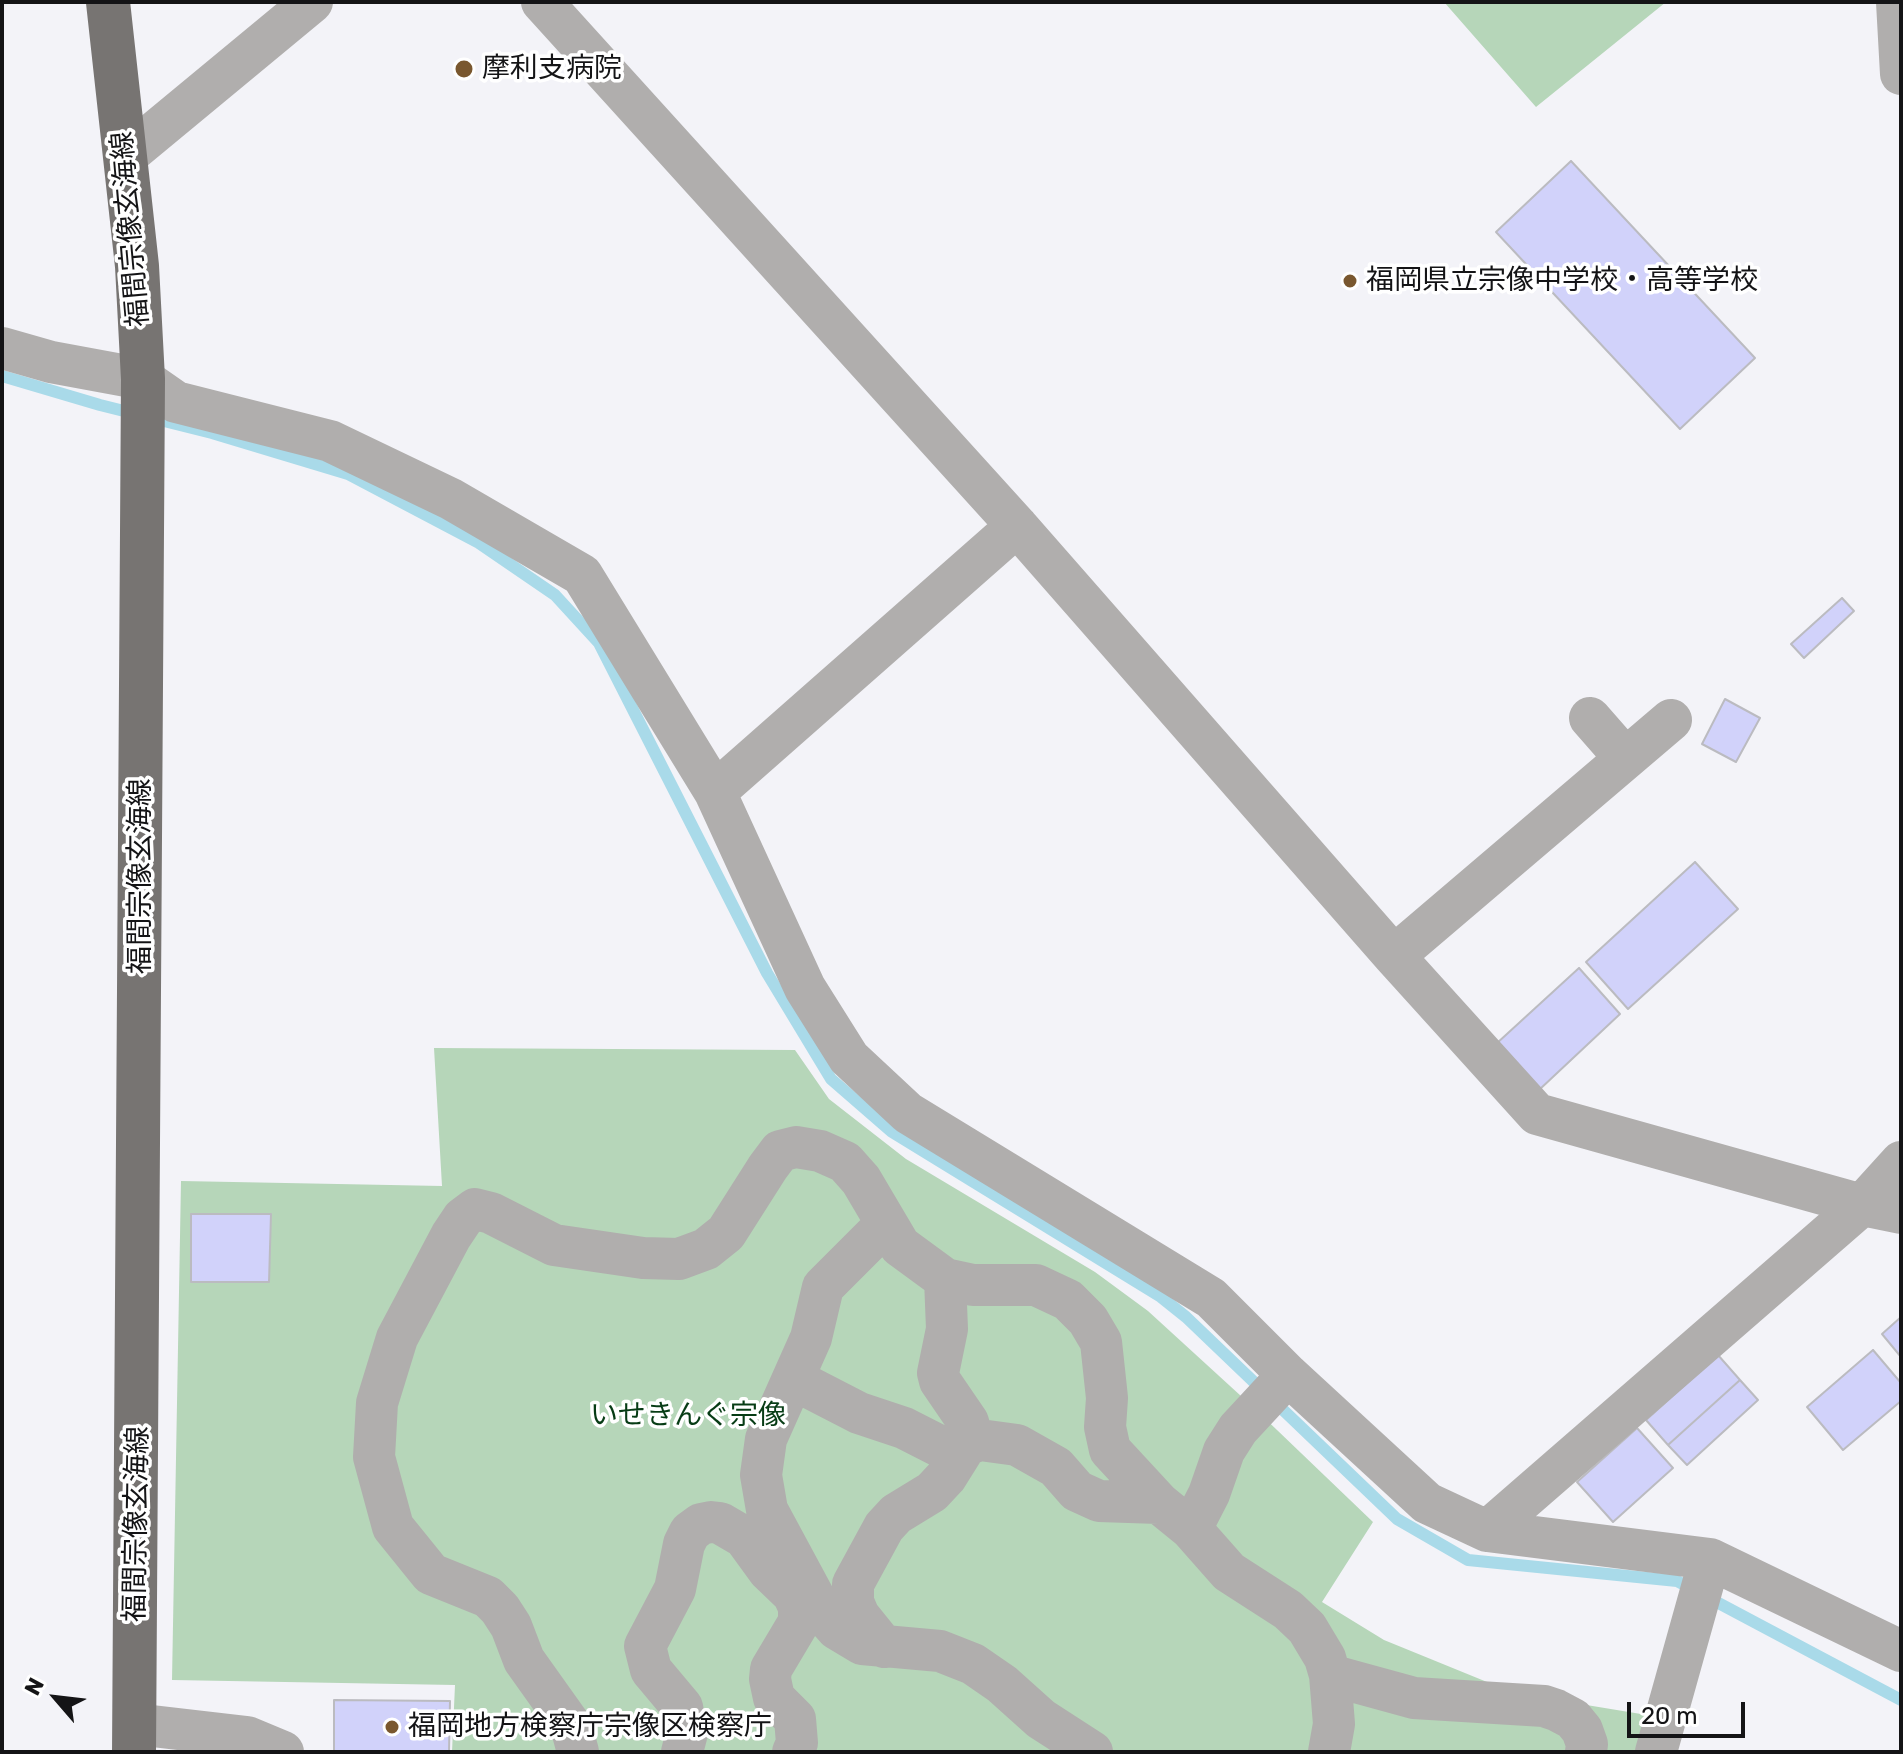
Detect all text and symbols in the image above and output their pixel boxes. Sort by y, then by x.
place label: 摩利支病院 [482,52,622,86]
marker: 摩利支病院 [453,58,475,80]
street label: 福間宗像玄海線 [106,130,156,328]
place label: 福岡県立宗像中学校・高等学校 [1366,264,1758,298]
marker: 福岡県立宗像中学校・高等学校 [1341,272,1359,290]
street label: 福間宗像玄海線 [124,778,158,974]
park label: いせきんぐ宗像 [590,1399,786,1433]
street label: 福間宗像玄海線 [118,1426,156,1622]
north arrow [16,1658,96,1738]
text: N [19,1673,50,1700]
scale bar [1631,1686,1749,1736]
text: 20 m [1641,1702,1698,1730]
place label: 福岡地方検察庁宗像区検察庁 [408,1710,772,1744]
marker: 福岡地方検察庁宗像区検察庁 [383,1718,401,1736]

